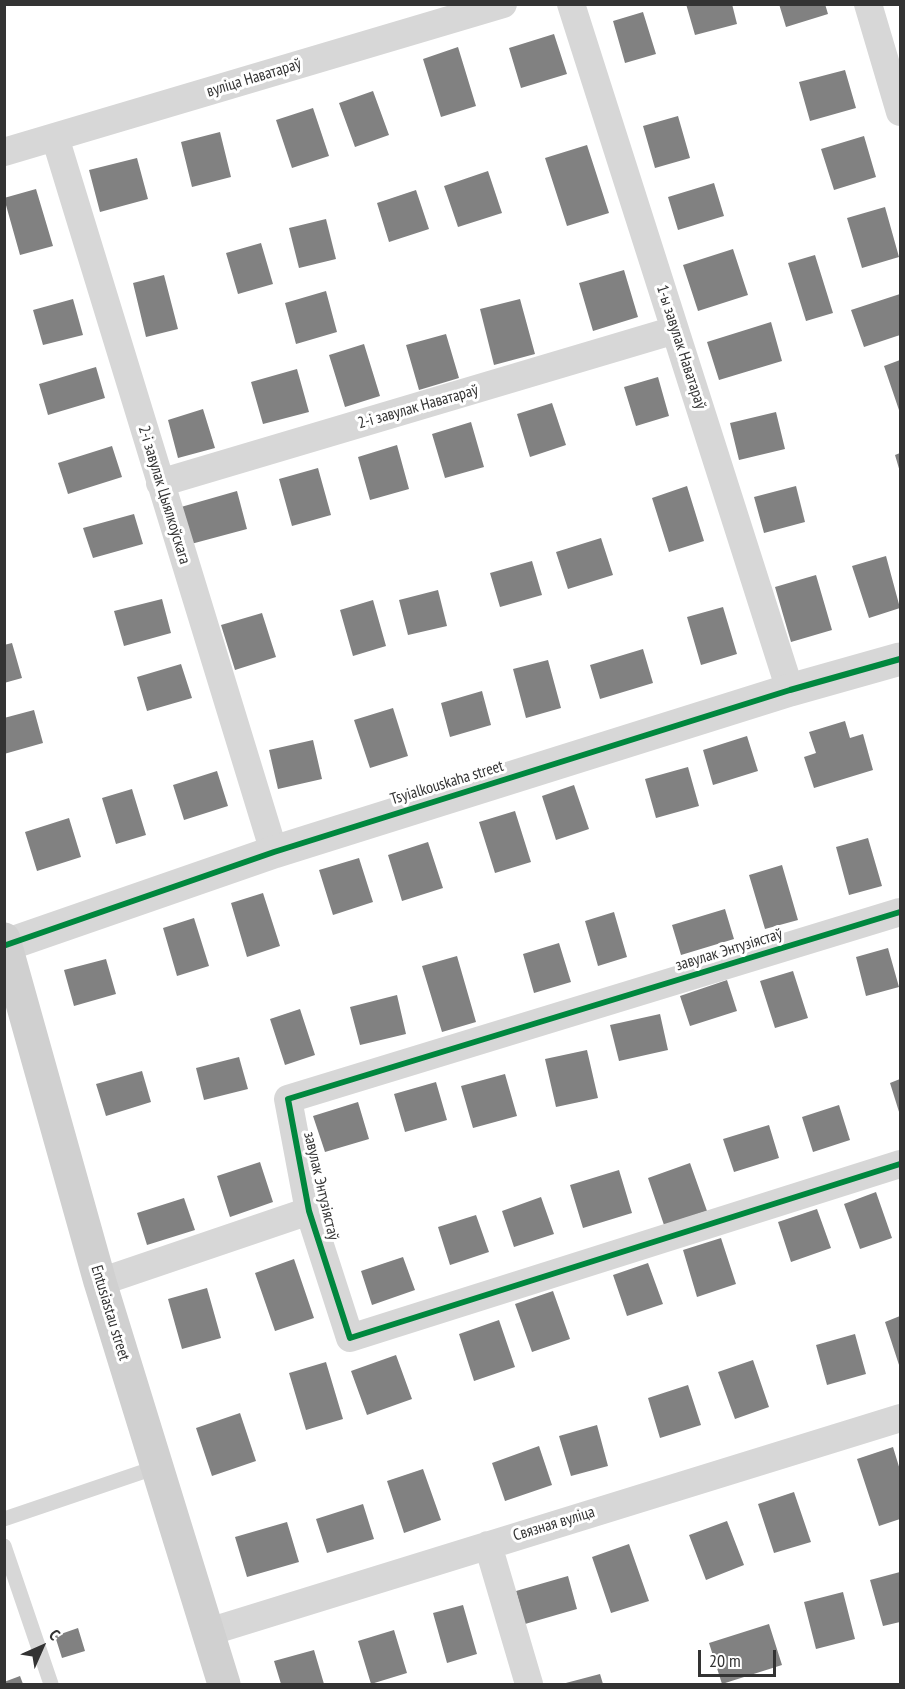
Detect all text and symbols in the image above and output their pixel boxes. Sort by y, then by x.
street label: вуліца Наватараў [204,55,304,101]
street label: 1-ы завулак Наватараў [652,283,710,411]
street label: 2-і завулак Наватараў [356,381,480,433]
street label: 2-і завулак Цыялкоўскага [134,423,194,567]
street label: Tsyialkouskaha street [388,757,506,809]
street label: завулак Энтузіястаў [673,925,785,975]
street label: завулак Энтузіястаў [299,1130,343,1242]
street label: Entusiastau street [86,1263,134,1363]
street label: Связная вуліца [511,1503,597,1545]
north arrow [12,1617,72,1677]
text: С [45,1625,64,1644]
scale bar [701,1638,779,1676]
text: 20 m [709,1649,741,1672]

